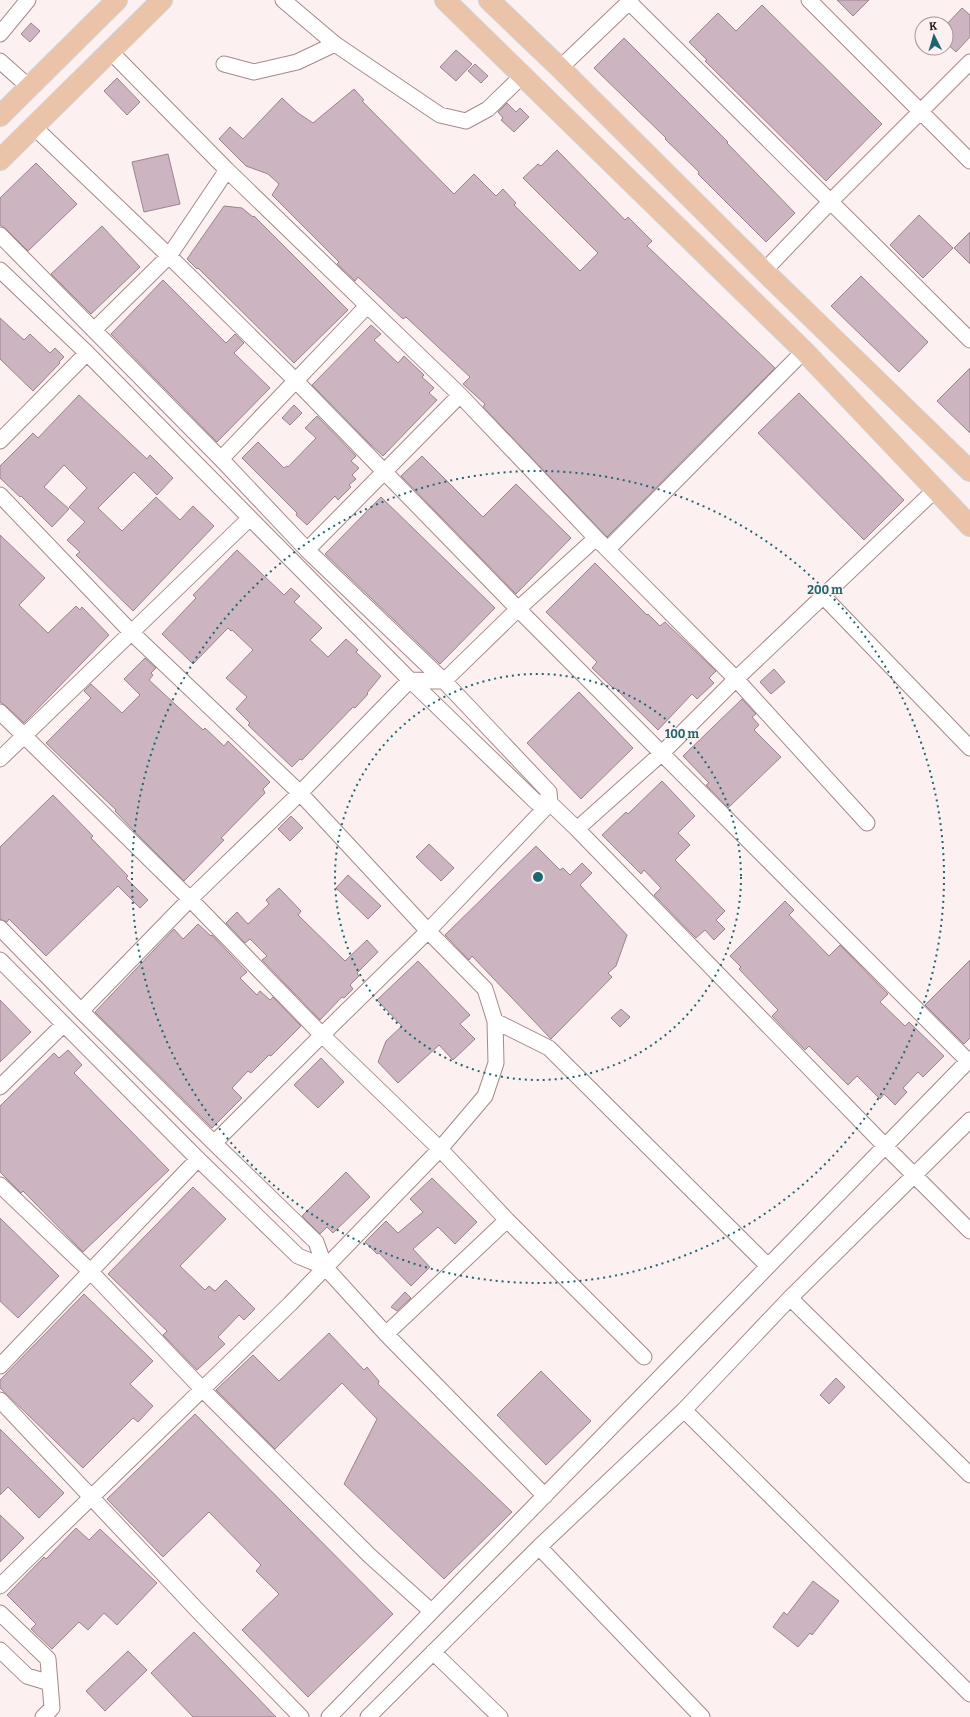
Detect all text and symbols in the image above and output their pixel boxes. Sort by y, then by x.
north arrow [914,16,954,56]
text: K [929,20,938,33]
text: 200 m [807,583,843,597]
text: 100 m [665,727,700,741]
centre of rings [531,870,545,884]

